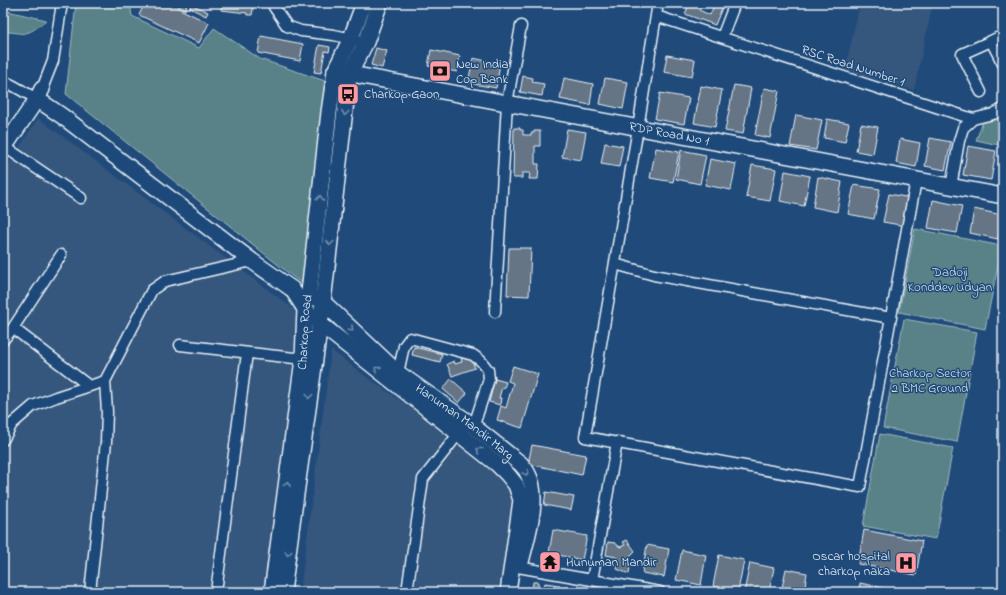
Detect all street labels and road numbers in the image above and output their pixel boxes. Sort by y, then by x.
street label: RSC Road Number 1 [799,40,907,92]
street label: RDP Road No 1 [628,117,711,150]
street label: Charkop Road [292,292,318,371]
street label: Hanuman Mandir Marg [412,379,518,465]

